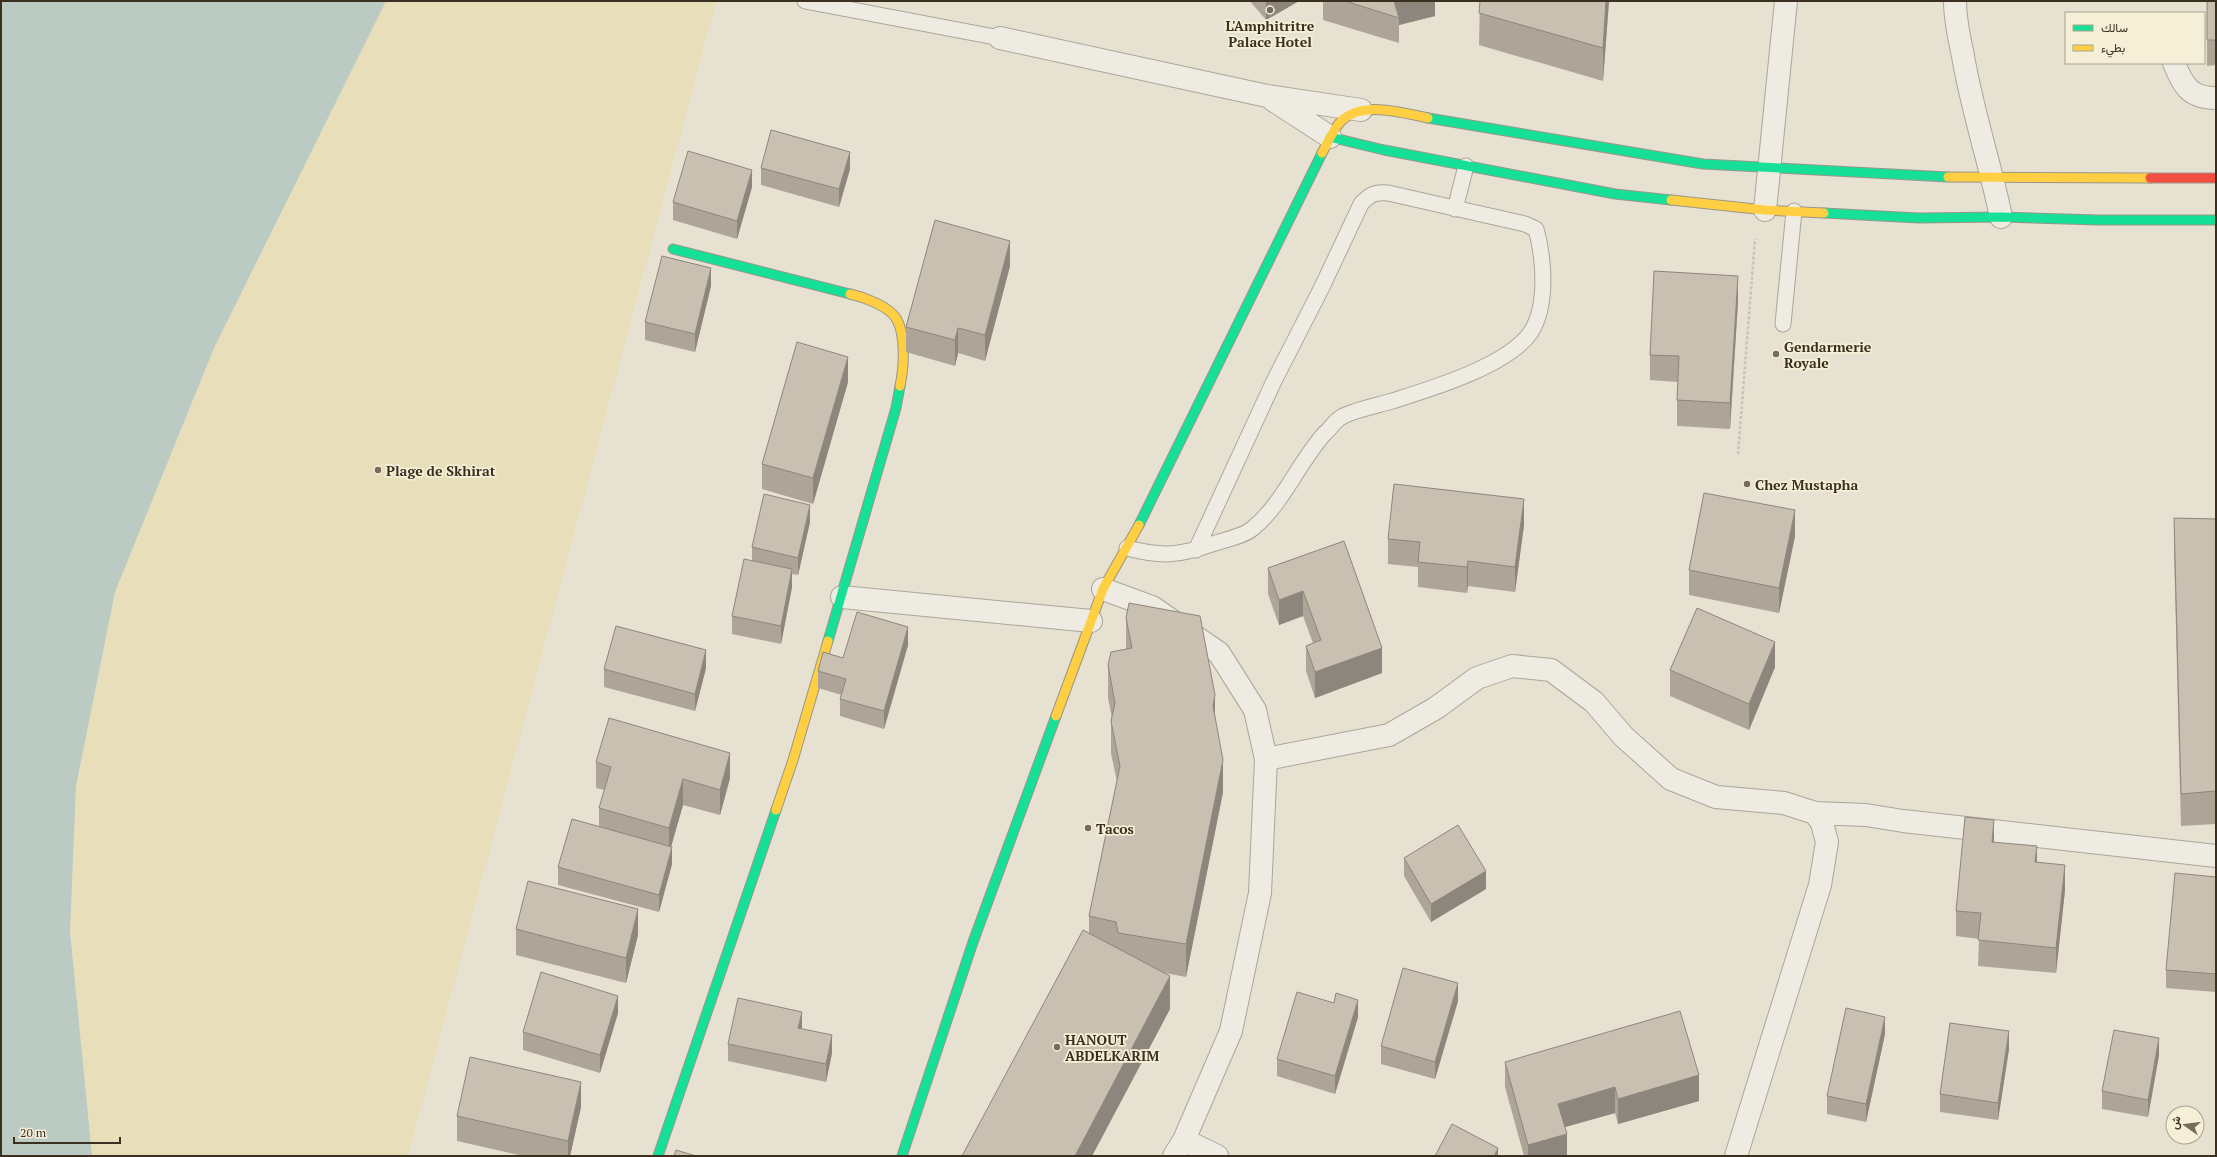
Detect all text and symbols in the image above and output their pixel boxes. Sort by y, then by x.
marker: L'Amphitritre Palace Hotel [1265,5,1275,15]
legend [2065,12,2205,64]
place label: L'Amphitritre Palace Hotel [1226,16,1315,51]
text: سالك [2101,20,2128,35]
text: بطيء [2101,40,2125,58]
place label: Gendarmerie Royale [1784,337,1872,372]
marker: Gendarmerie Royale [1771,349,1781,359]
place label: Plage de Skhirat [386,461,496,480]
marker: Plage de Skhirat [373,465,383,475]
place label: Chez Mustapha [1755,475,1858,494]
marker: Chez Mustapha [1742,479,1752,489]
place label: Tacos [1096,819,1134,838]
marker: Tacos [1083,823,1093,833]
place label: HANOUT ABDELKARIM [1065,1030,1159,1065]
marker: HANOUT ABDELKARIM [1052,1042,1062,1052]
north arrow [2165,1105,2205,1145]
text: ش [2167,1114,2184,1131]
scale bar [14,1119,120,1145]
text: 20 m [20,1125,47,1140]

